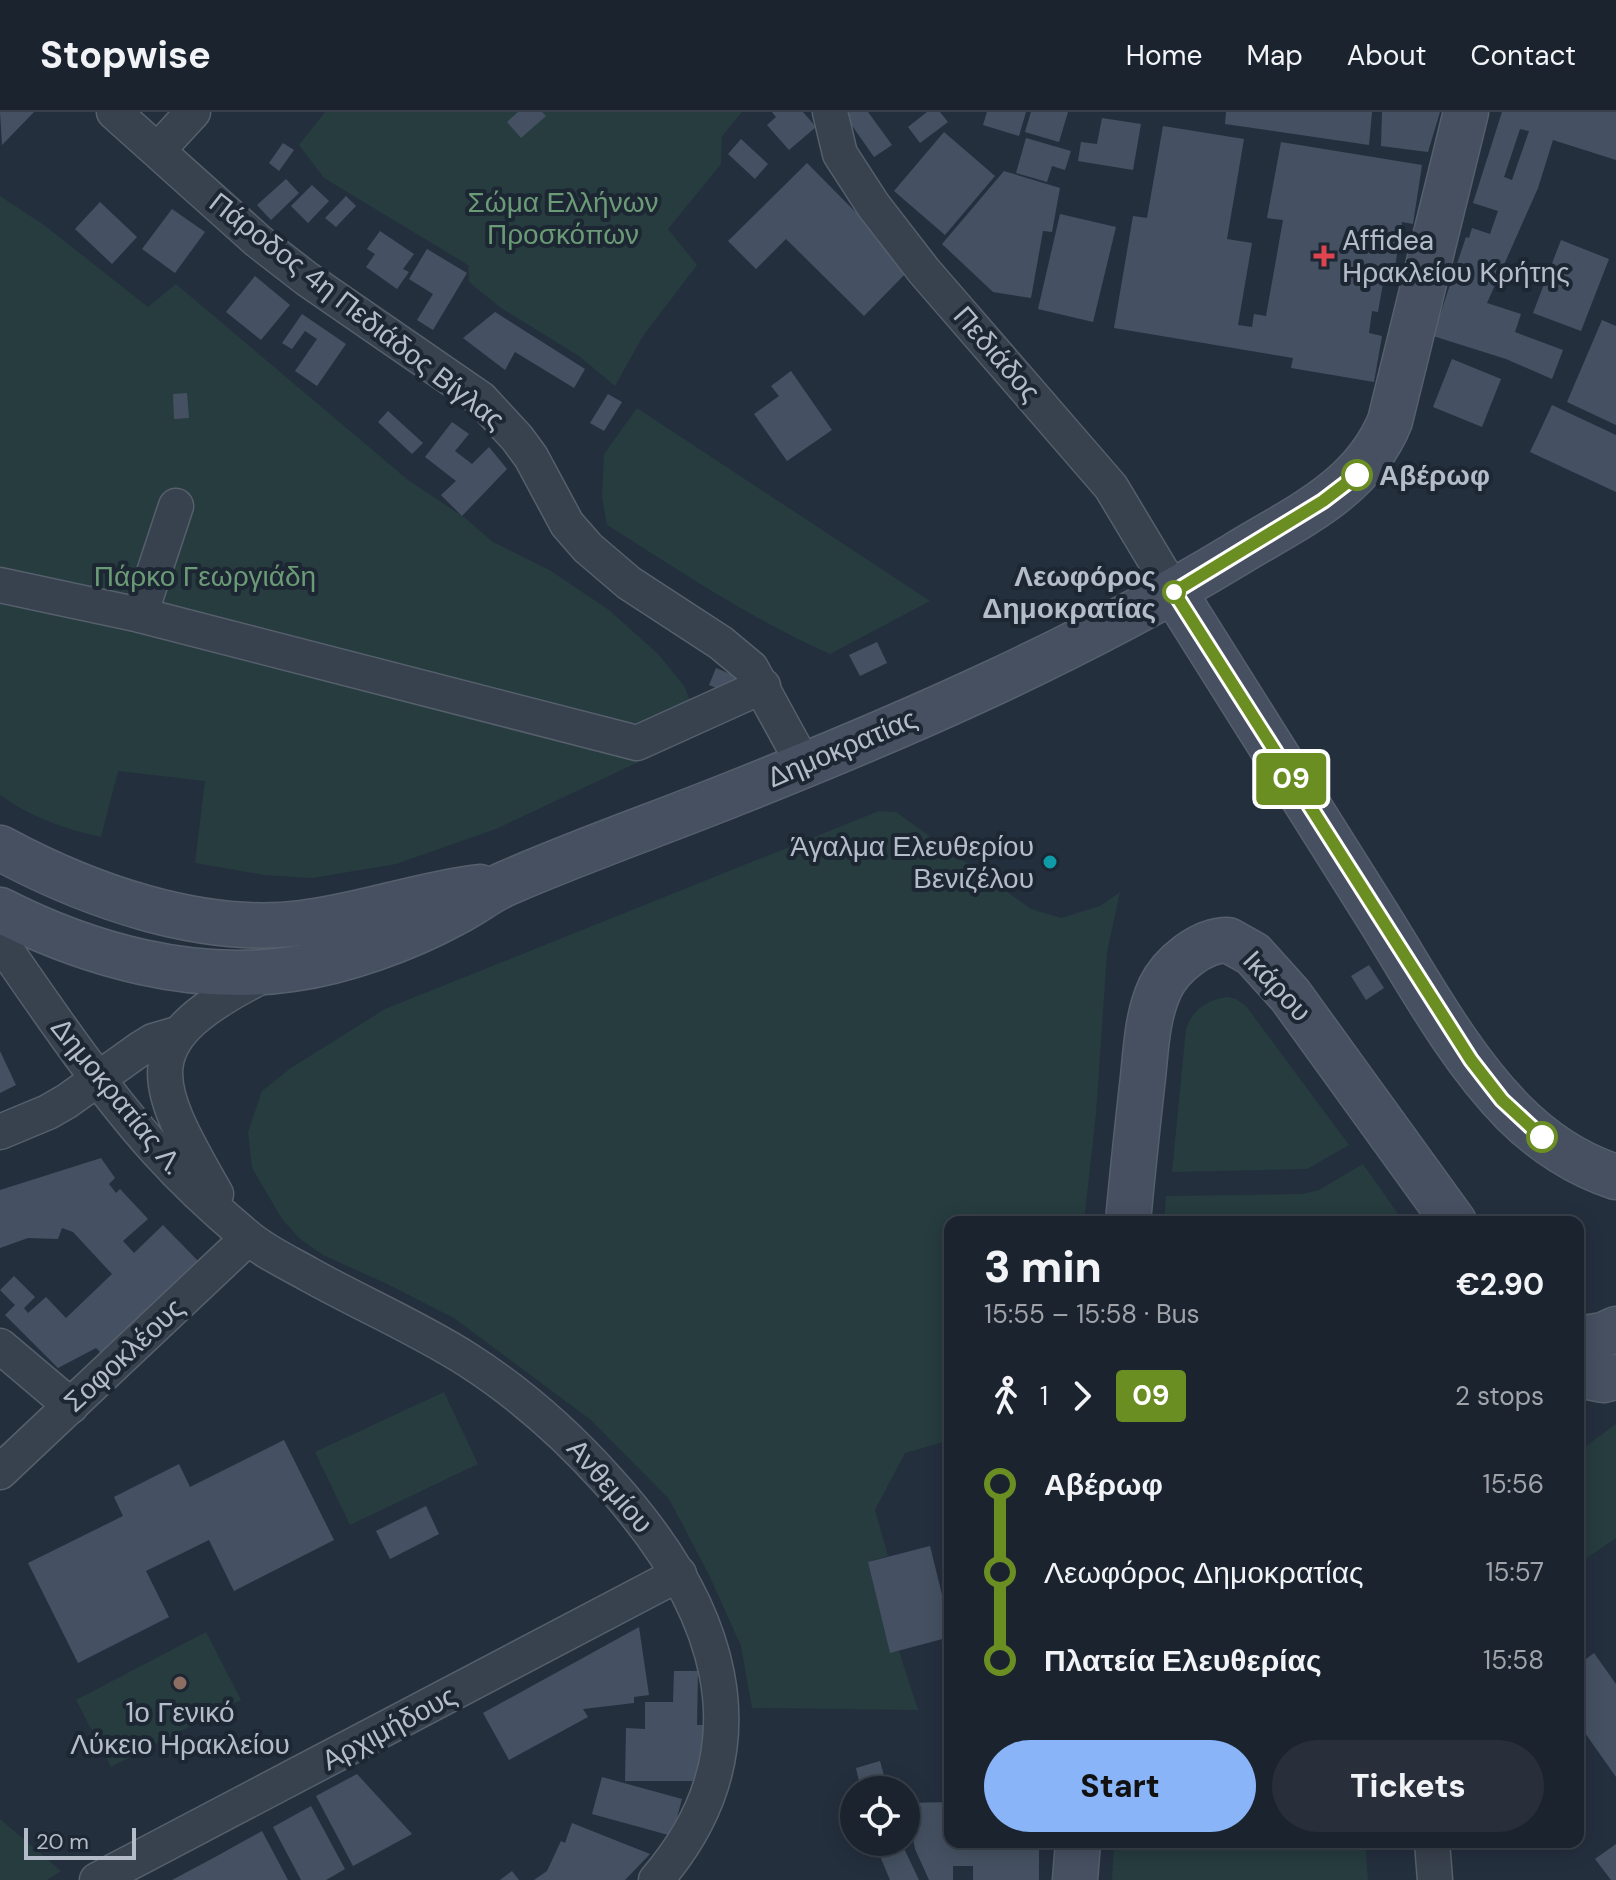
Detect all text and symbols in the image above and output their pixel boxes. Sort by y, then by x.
text: Stopwise [40,30,211,80]
text: Home [1126,37,1202,74]
text: Map [1246,37,1303,74]
text: About [1347,37,1426,74]
text: Contact [1470,37,1576,74]
street label: Πάροδος 4η Πεδιάδος Βίγλας [202,184,512,438]
park label: Σώμα Ελλήνων Προσκόπων [467,184,659,253]
place label: Affidea Ηρακλείου Κρήτης [1342,222,1570,291]
marker: Affidea Ηρακλείου Κρήτης [1313,245,1335,267]
street label: Πεδιάδος [945,298,1049,410]
place label: Αβέρωφ [1379,457,1490,494]
marker: Αβέρωφ [1342,460,1372,490]
park label: Πάρκο Γεωργιάδη [94,558,316,595]
place label: Λεωφόρος Δημοκρατίας [982,558,1156,627]
marker: Λεωφόρος Δημοκρατίας [1163,581,1185,603]
street label: Δημοκρατίας [762,700,922,796]
line badge: 09 [1255,753,1327,805]
text: 09 [1272,760,1310,797]
place label: Άγαλμα Ελευθερίου Βενιζέλου [790,828,1034,897]
marker: Άγαλμα Ελευθερίου Βενιζέλου [1041,853,1059,871]
street label: Ικάρου [1235,943,1319,1029]
street label: Δημοκρατίας Λ. [43,1010,191,1182]
unlabelled marker [1527,1122,1557,1152]
text: 3 min [984,1238,1102,1296]
text: €2.90 [1456,1265,1544,1304]
street label: Σοφοκλέους [56,1290,192,1420]
text: 15:55 – 15:58 · Bus [984,1297,1200,1331]
icon: walk [984,1374,1028,1418]
icon: forward [1060,1374,1104,1418]
text: 09 [1132,1377,1170,1414]
text: 1 [1040,1379,1048,1413]
text: 2 stops [1455,1379,1544,1413]
street label: Ανθεμίου [559,1431,661,1541]
text: Αβέρωφ [1044,1465,1163,1504]
text: 15:56 [1483,1467,1544,1501]
text: Λεωφόρος Δημοκρατίας [1044,1553,1364,1592]
text: 15:57 [1485,1555,1544,1589]
text: Πλατεία Ελευθερίας [1044,1641,1322,1680]
text: 15:58 [1483,1643,1544,1677]
marker: 1ο Γενικό Λύκειο Ηρακλείου [171,1674,189,1692]
street label: Αρχιμήδους [315,1677,463,1779]
place label: 1ο Γενικό Λύκειο Ηρακλείου [70,1694,290,1763]
button: Start [984,1740,1256,1832]
button: Tickets [1272,1740,1544,1832]
map controls [840,1776,920,1856]
button: locate [840,1776,920,1856]
scale bar [24,1824,136,1860]
text: 20 m [36,1827,89,1856]

